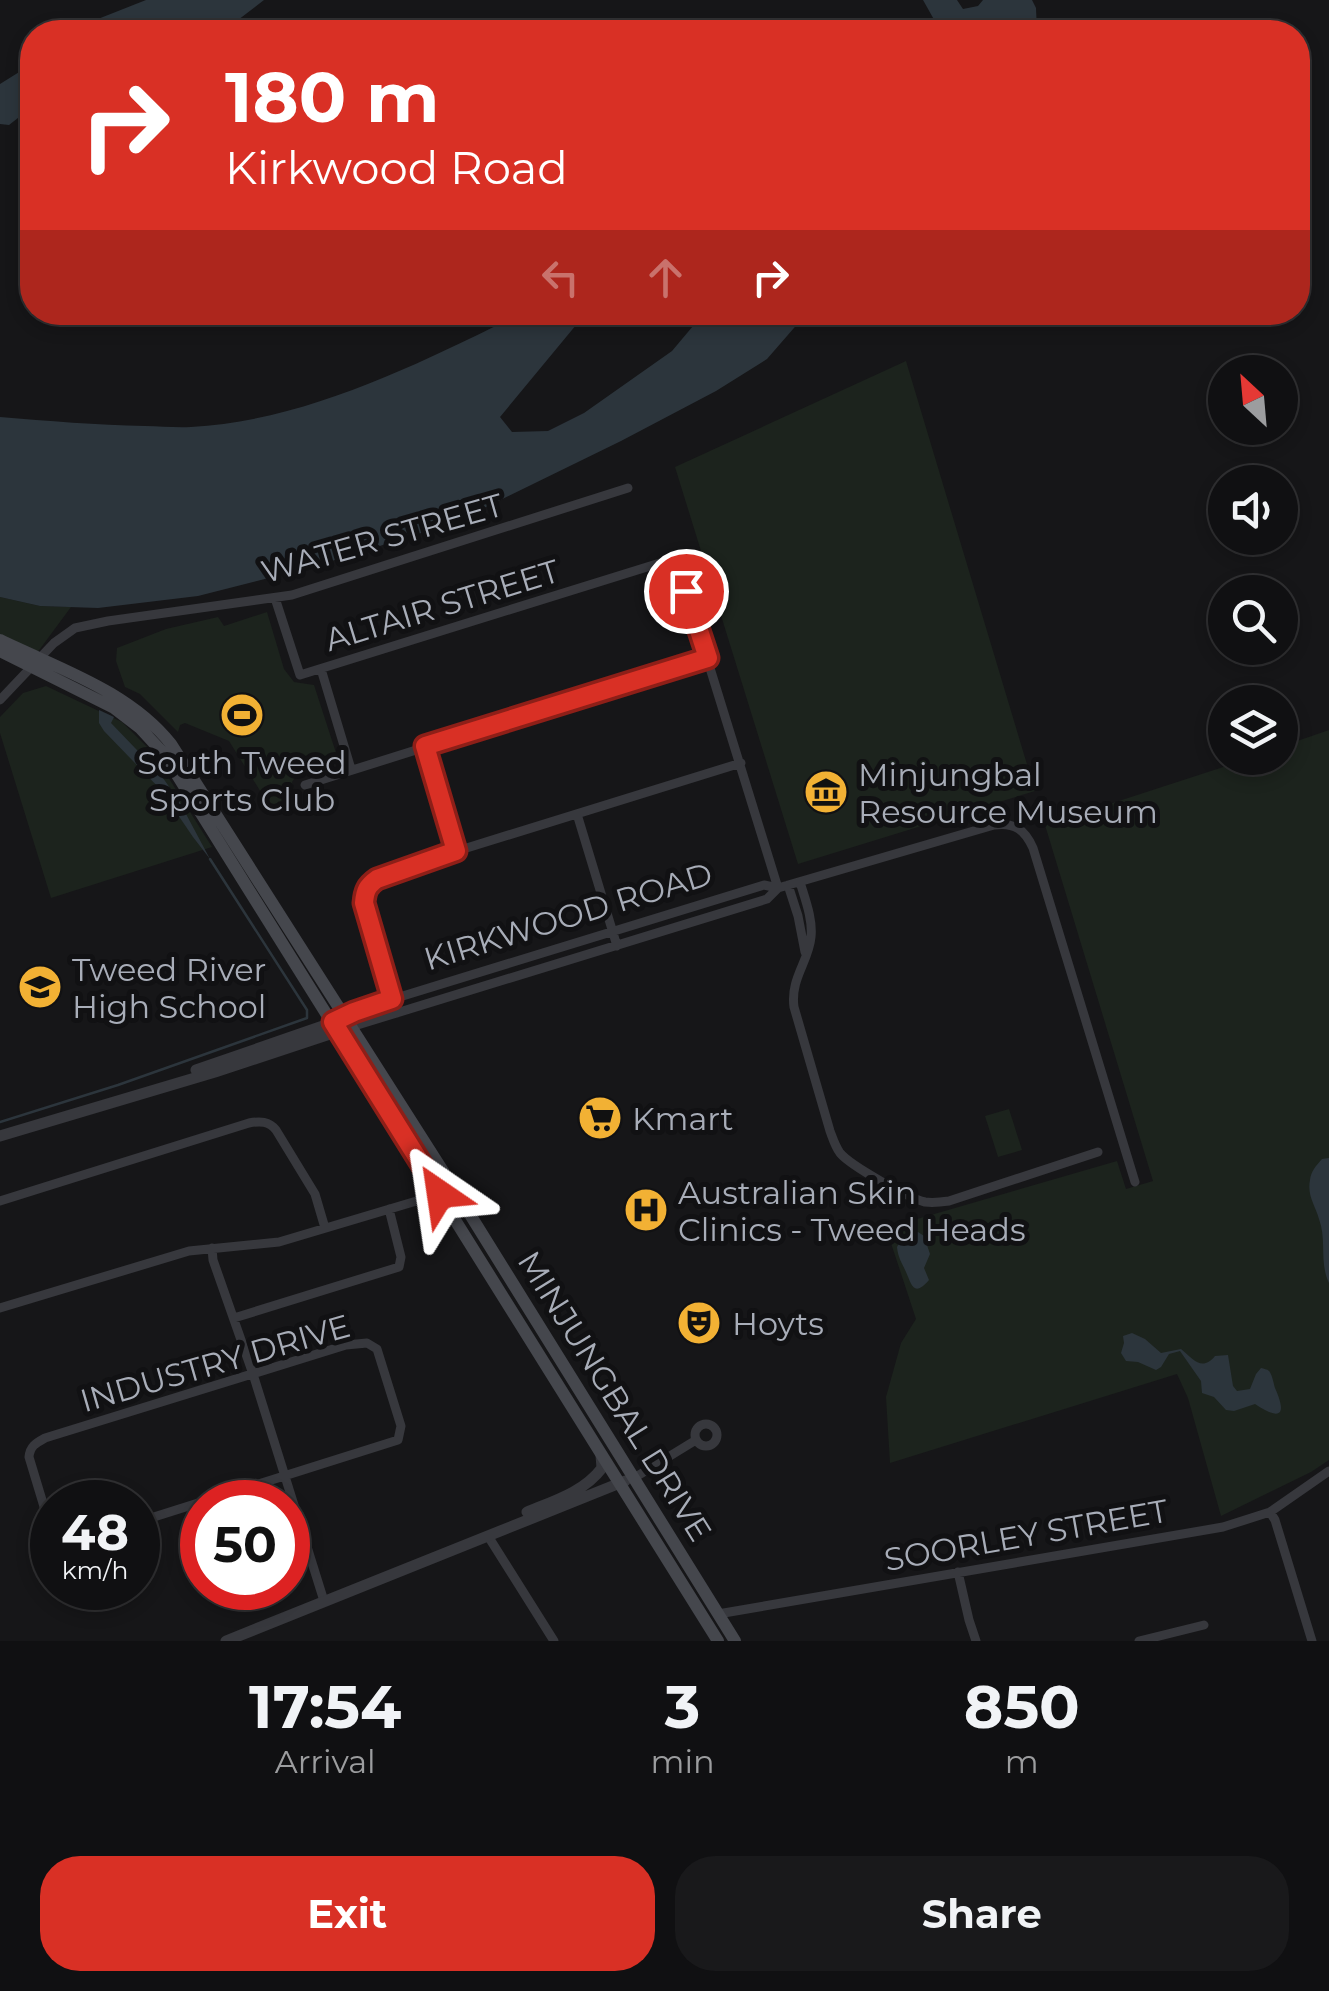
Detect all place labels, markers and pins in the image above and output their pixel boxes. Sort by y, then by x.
pin [644,549,729,634]
sports icon: South Tweed Sports Club [219,692,265,738]
place label: South Tweed Sports Club [137,743,347,819]
place label: Minjungbal Resource Museum [858,755,1158,831]
museum icon: Minjungbal Resource Museum [803,769,849,815]
place label: Tweed River High School [72,950,266,1026]
school or university icon: Tweed River High School [17,964,63,1010]
supermarket icon: Kmart [577,1095,623,1141]
place label: Kmart [632,1099,734,1138]
place label: Australian Skin Clinics - Tweed Heads [678,1173,1026,1249]
hospital icon: Australian Skin Clinics - Tweed Heads [623,1187,669,1233]
theatre icon: Hoyts [676,1300,722,1346]
place label: Hoyts [732,1304,824,1343]

